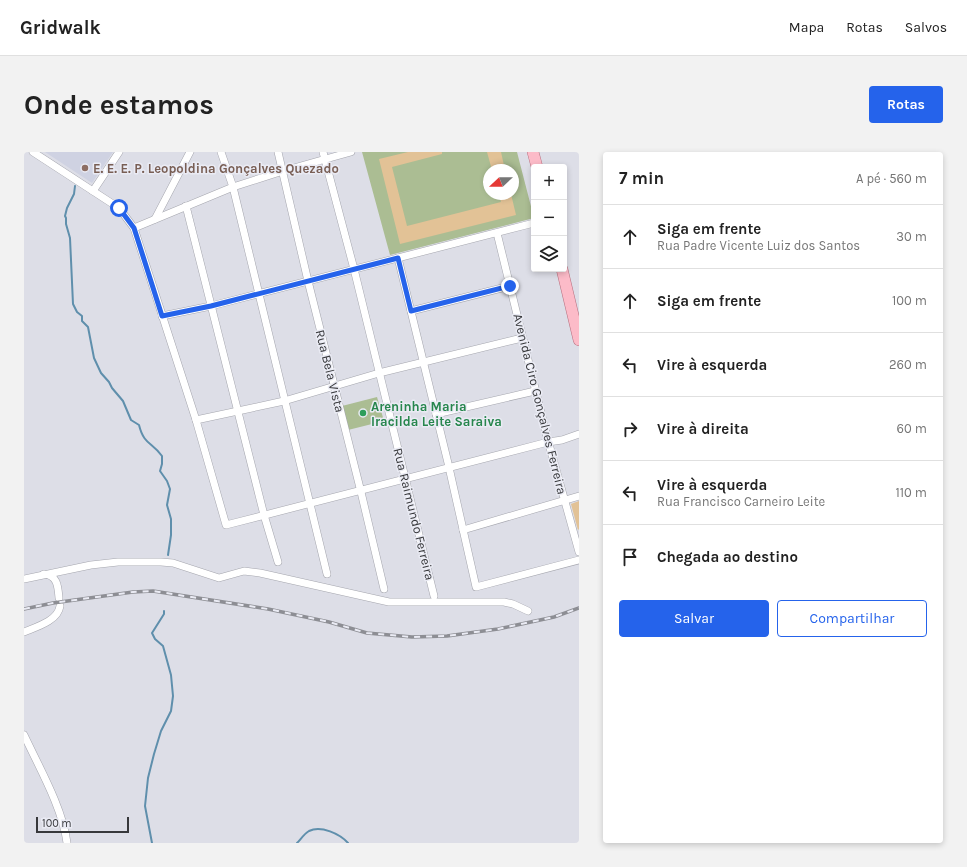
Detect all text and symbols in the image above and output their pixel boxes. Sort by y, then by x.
text: Gridwalk [20,17,101,39]
text: Mapa [789,19,824,36]
text: Rotas [846,19,883,36]
text: Salvos [905,19,947,36]
button: Rotas [869,86,943,123]
text: Onde estamos [24,88,214,121]
place label: E. E. E. P. Leopoldina Gonçalves Quezado [93,161,339,176]
marker: E. E. E. P. Leopoldina Gonçalves Quezado [80,163,90,173]
north arrow [483,164,519,200]
map controls [531,164,567,272]
button: + [531,164,567,200]
text: 7 min [619,168,664,188]
text: A pé · 560 m [856,171,927,186]
route start [110,199,128,217]
button: − [531,200,567,236]
text: Siga em frente [657,220,761,238]
icon: ahead [619,226,641,248]
text: 30 m [896,229,927,244]
button: layers [531,236,567,272]
text: Rua Padre Vicente Luiz dos Santos [657,238,860,253]
route end [501,277,519,295]
icon: ahead [619,290,641,312]
text: Siga em frente [657,292,761,310]
text: 100 m [892,293,927,308]
street label: Avenida Ciro Gonçalves Ferreira [510,312,570,496]
street label: Rua Bela Vista [312,328,348,414]
icon: left [619,354,641,376]
text: Vire à esquerda [657,356,767,374]
text: 260 m [889,357,927,372]
place label: Areninha Maria Iracilda Leite Saraiva [371,399,502,429]
marker: Areninha Maria Iracilda Leite Saraiva [358,408,368,418]
icon: right [619,418,641,440]
text: Vire à direita [657,420,749,438]
text: 60 m [897,421,927,436]
street label: Rua Raimundo Ferreira [390,446,438,582]
text: Vire à esquerda [657,476,767,494]
icon: left [619,482,641,504]
text: 110 m [895,485,927,500]
text: Rua Francisco Carneiro Leite [657,494,825,509]
icon: arrive [619,546,641,568]
text: Chegada ao destino [657,548,798,566]
button: Salvar [619,600,769,637]
button: Compartilhar [777,600,927,637]
scale bar [36,815,129,834]
text: 100 m [42,817,72,830]

